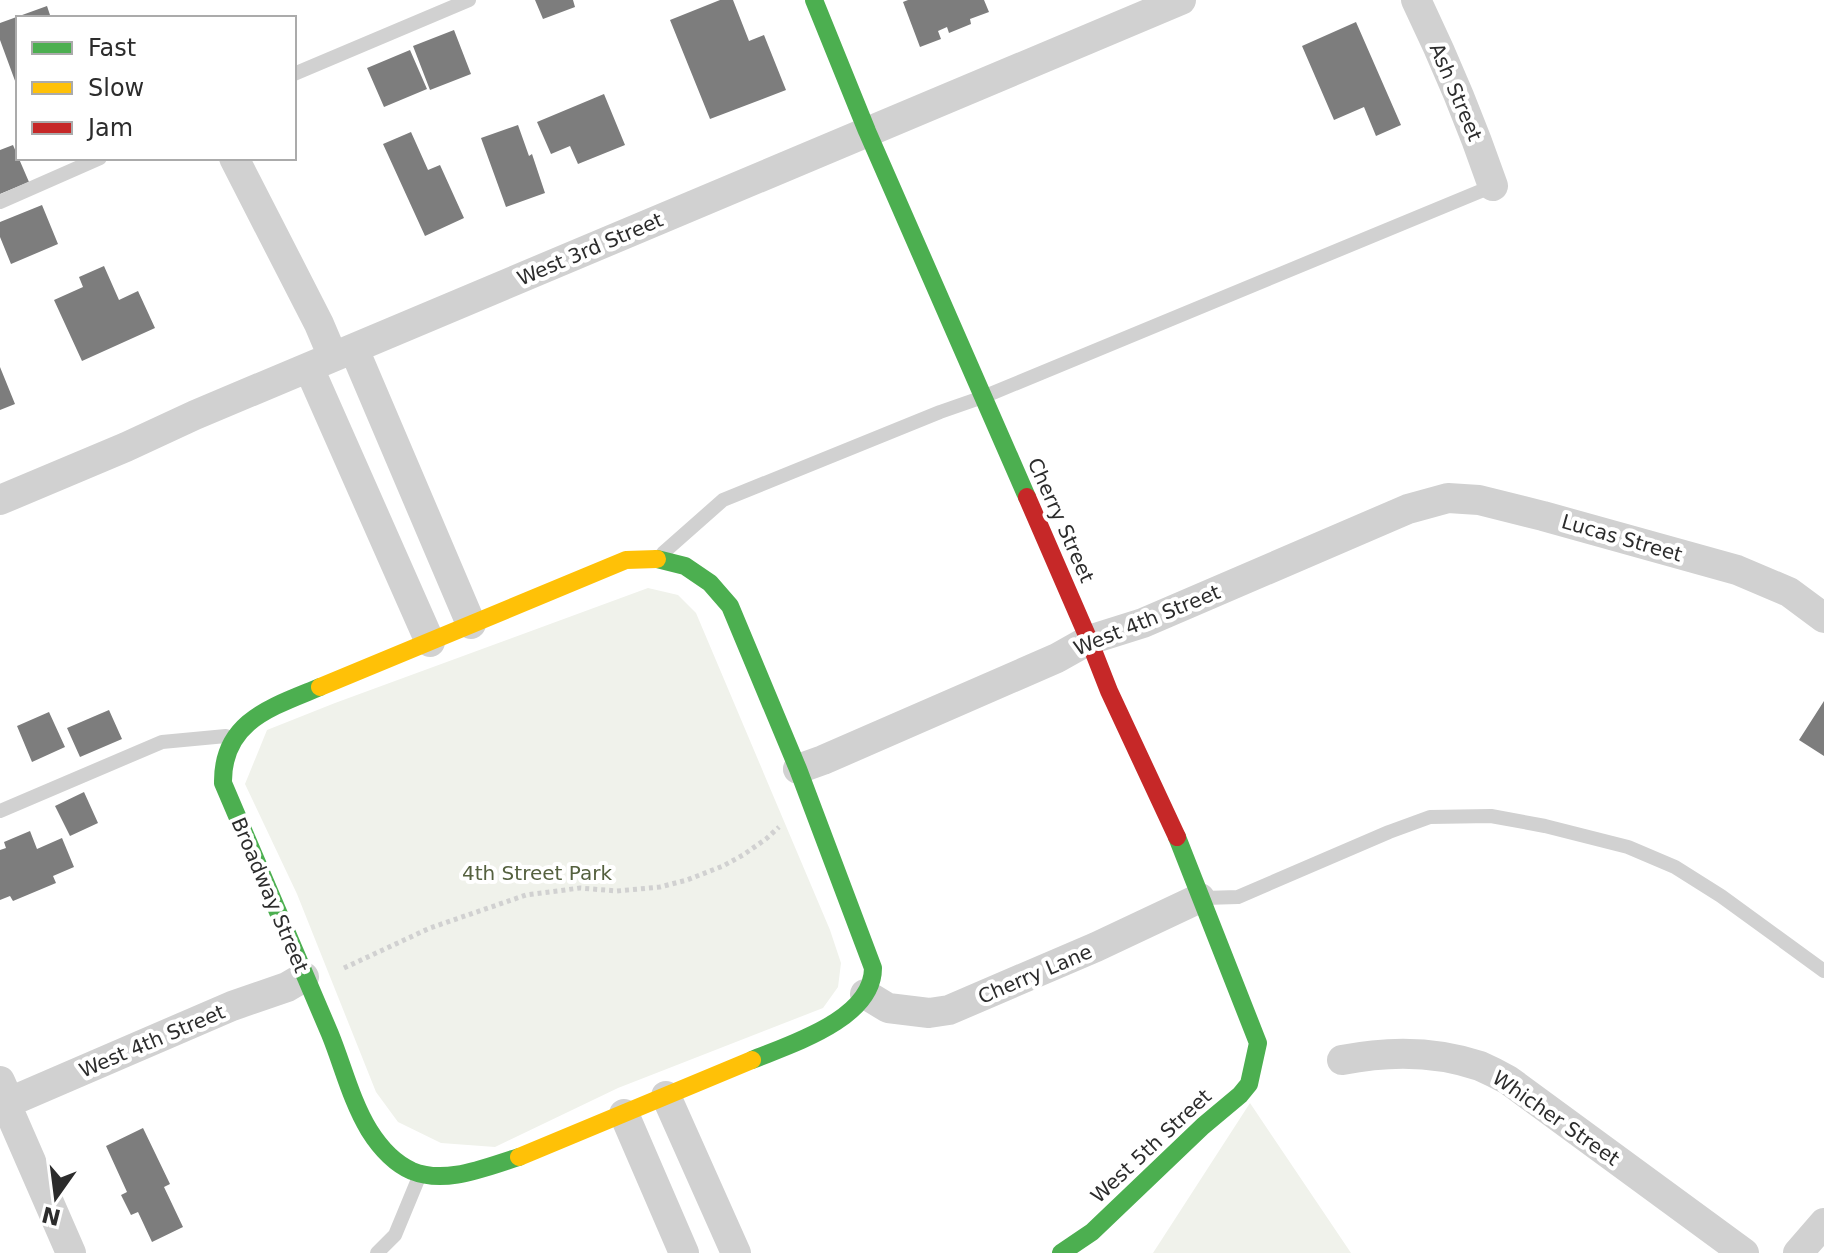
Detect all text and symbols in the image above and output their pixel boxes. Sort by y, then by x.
legend [16,16,296,160]
text: Fast [88,34,136,62]
street label: Ash Street [1425,39,1487,145]
text: Slow [88,74,144,102]
text: Jam [86,114,133,142]
street label: West 3rd Street [514,207,667,291]
street label: Cherry Street [1023,454,1099,586]
street label: Lucas Street [1559,509,1685,567]
street label: West 4th Street [1070,580,1224,660]
street label: Broadway Street [226,814,314,976]
park label: 4th Street Park [462,861,612,885]
street label: Cherry Lane [974,939,1096,1009]
street label: West 4th Street [76,999,229,1083]
street label: Whicher Street [1488,1065,1624,1171]
street label: West 5th Street [1086,1084,1216,1208]
north arrow [16,1157,96,1237]
text: N [39,1202,63,1230]

